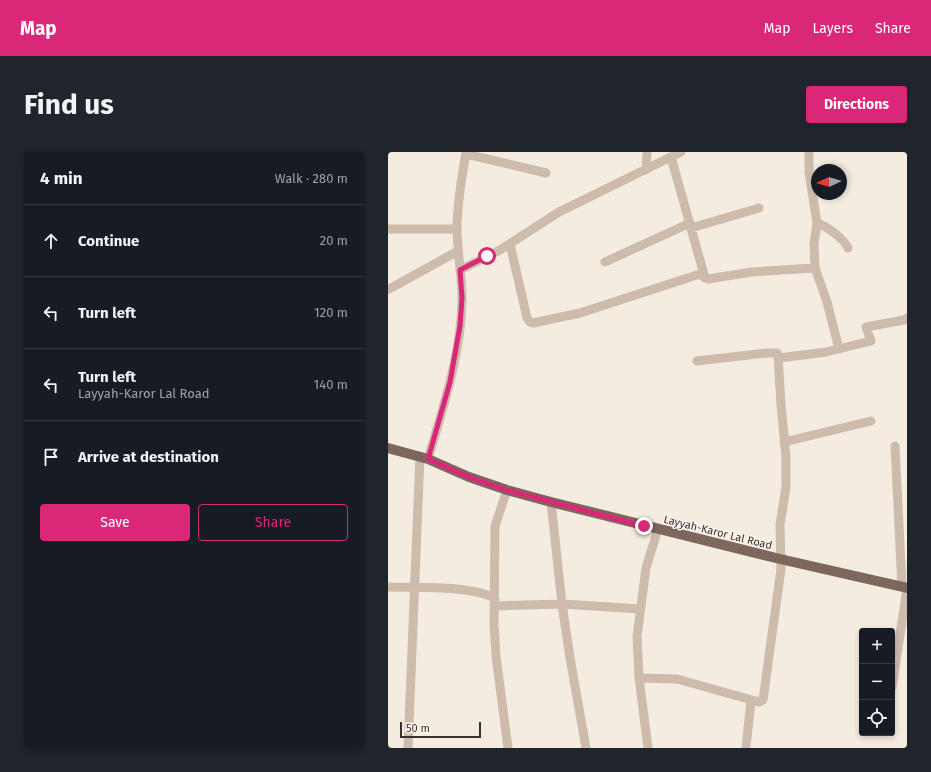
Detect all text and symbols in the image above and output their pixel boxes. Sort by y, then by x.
text: Map [20,17,57,40]
text: Map [764,20,790,37]
text: Layers [812,20,853,37]
text: Share [875,20,911,37]
button: Directions [806,86,907,123]
text: Find us [24,88,114,121]
north arrow [811,164,847,200]
text: 4 min [40,168,83,189]
text: Walk · 280 m [275,171,348,186]
icon: ahead [40,230,62,252]
text: Continue [78,232,139,250]
text: 20 m [320,233,348,248]
route start [478,247,496,265]
icon: left [40,302,62,324]
text: Turn left [78,304,136,322]
text: 120 m [314,305,348,320]
text: Turn left [78,368,136,386]
icon: left [40,374,62,396]
text: 140 m [314,377,348,392]
text: Layyah-Karor Lal Road [78,386,210,401]
icon: arrive [40,446,62,468]
text: Arrive at destination [78,448,219,466]
button: Save [40,504,190,541]
button: Share [198,504,348,541]
street label: Layyah-Karor Lal Road [662,513,773,552]
route end [635,517,653,535]
map controls [859,628,895,736]
button: + [859,628,895,664]
button: − [859,664,895,700]
button: locate [859,700,895,736]
scale bar [400,720,481,739]
text: 50 m [406,722,430,735]

